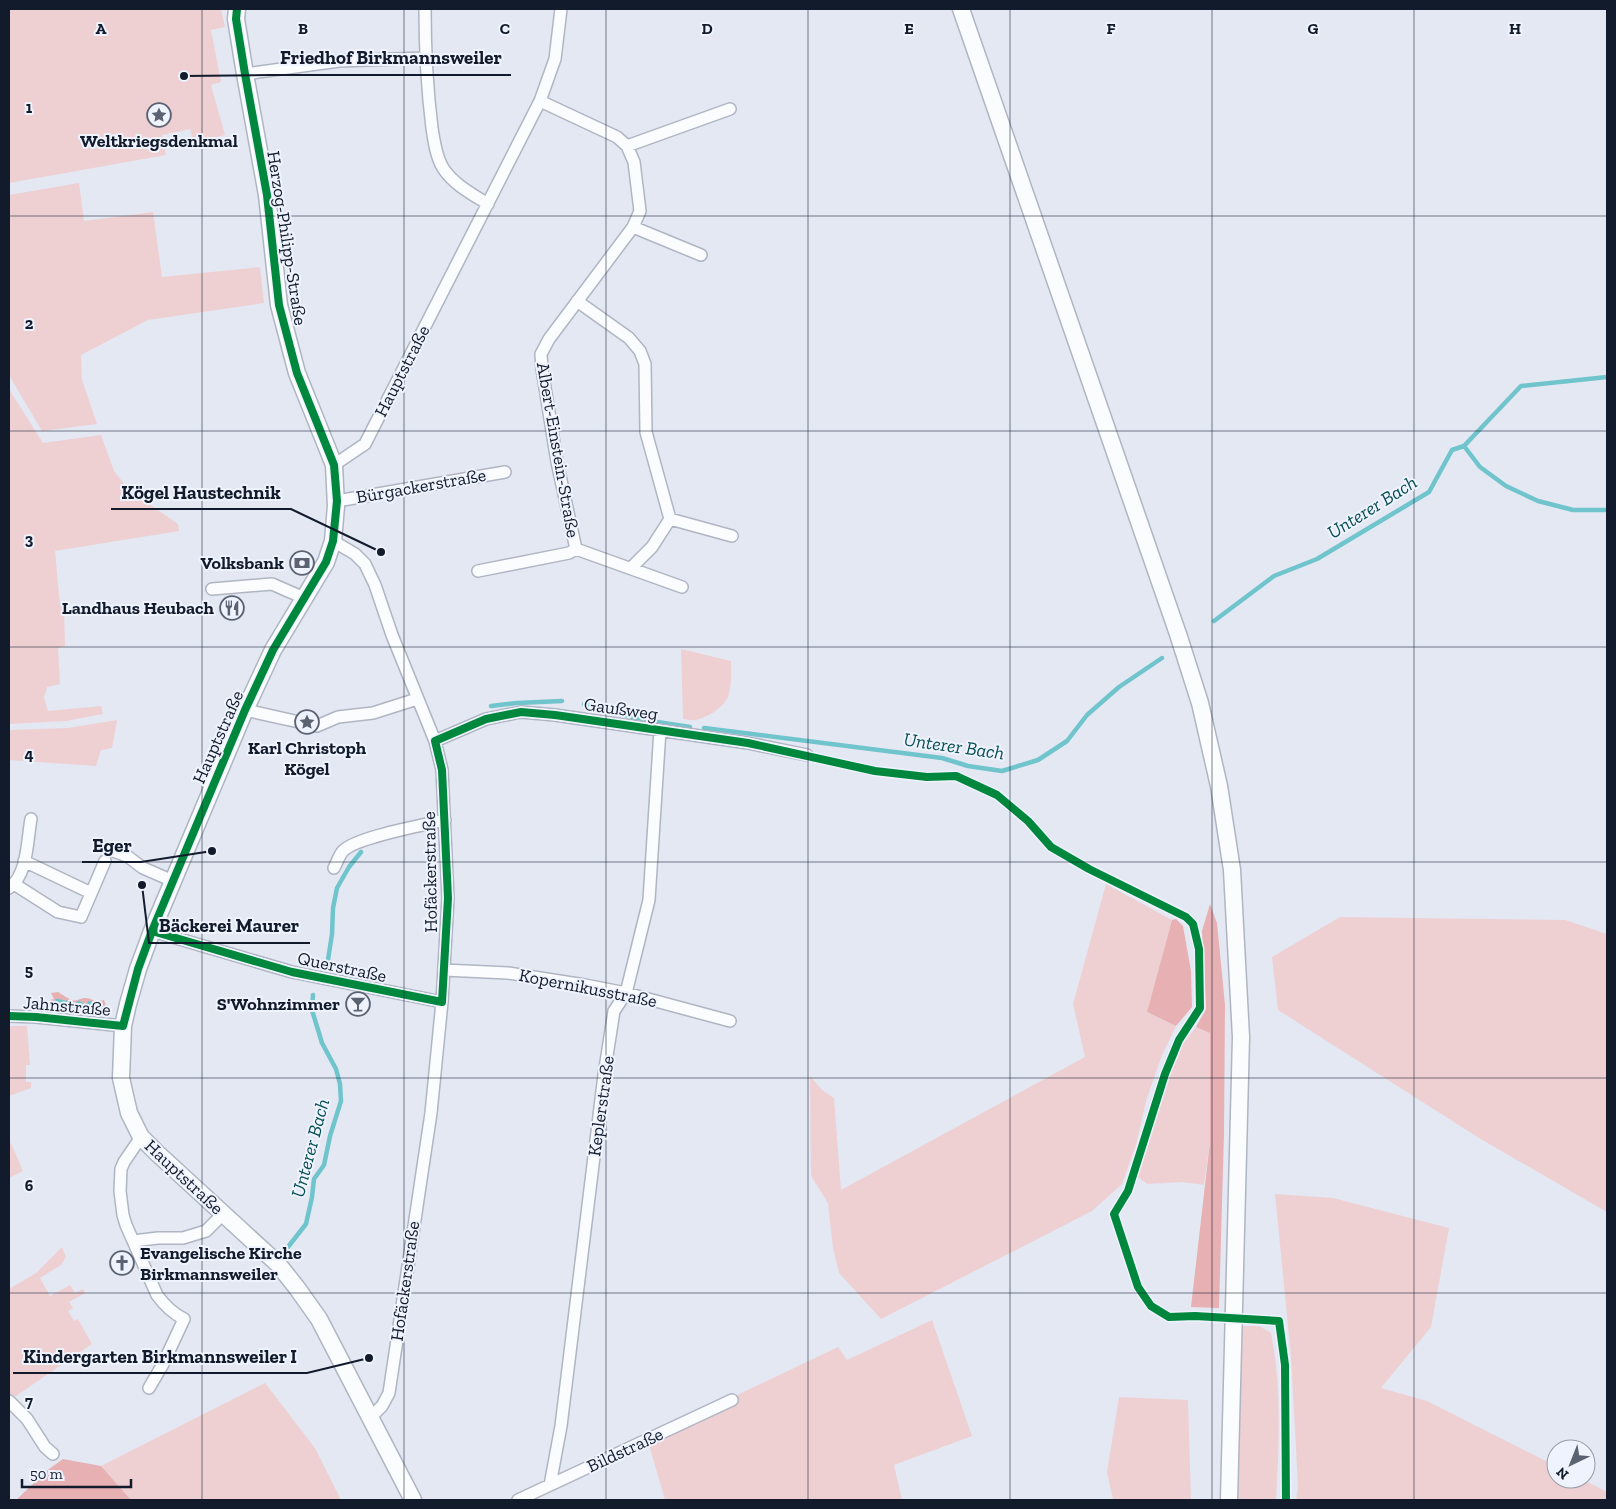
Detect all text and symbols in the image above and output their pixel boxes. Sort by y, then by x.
text: A [96,19,107,38]
text: B [298,19,308,38]
text: C [500,19,510,38]
text: D [701,19,713,38]
text: E [904,19,914,38]
text: F [1106,19,1116,38]
text: G [1308,19,1319,38]
text: H [1509,19,1521,38]
callout: Friedhof Birkmannsweiler [270,41,511,75]
text: Friedhof Birkmannsweiler [280,46,503,69]
text: 1 [26,98,33,117]
place icon: Weltkriegsdenkmal [146,102,172,128]
place label: Weltkriegsdenkmal [80,130,238,152]
street label: Herzog-Philipp-Straße [262,149,312,327]
text: 2 [25,314,34,333]
street label: Hauptstraße [370,322,434,420]
street label: Albert-Einstein-Straße [532,361,584,539]
street label: Bürgackerstraße [354,464,488,508]
water label: Unterer Bach [1323,470,1421,544]
callout: Kögel Haustechnik [111,475,291,509]
text: Kögel Haustechnik [121,481,281,504]
text: 3 [25,530,34,549]
bank icon: Volksbank [289,550,315,576]
place label: Volksbank [201,552,284,574]
restaurant icon: Landhaus Heubach [219,595,245,621]
place label: Landhaus Heubach [62,597,215,619]
street label: Hauptstraße [188,687,248,787]
street label: Gaußweg [583,693,659,725]
place icon: Karl Christoph Kögel [294,709,320,735]
water label: Unterer Bach [902,728,1006,764]
place label: Karl Christoph Kögel [248,737,367,780]
text: 4 [24,745,34,764]
street label: Hofäckerstraße [418,811,442,933]
callout: Eger [82,828,141,862]
text: Eger [92,834,132,857]
callout: Bäckerei Maurer [149,909,310,943]
text: Bäckerei Maurer [159,914,300,937]
street label: Querstraße [296,947,388,987]
text: 5 [25,961,33,980]
street label: Kopernikusstraße [517,964,659,1012]
street label: Jahnstraße [22,991,112,1021]
bar icon: S'Wohnzimmer [345,991,371,1017]
place label: S'Wohnzimmer [217,993,340,1015]
street label: Keplerstraße [583,1054,619,1158]
water label: Unterer Bach [286,1096,334,1200]
street label: Hauptstraße [140,1135,228,1219]
text: 6 [25,1176,34,1195]
street label: Hofäckerstraße [386,1219,424,1343]
place label: Evangelische Kirche Birkmannsweiler [140,1242,302,1285]
church icon: Evangelische Kirche Birkmannsweiler [109,1250,135,1276]
callout: Kindergarten Birkmannsweiler I [13,1339,307,1373]
text: Kindergarten Birkmannsweiler I [23,1345,297,1368]
text: 7 [25,1392,33,1411]
street label: Bildstraße [583,1423,667,1477]
north arrow [1546,1439,1596,1489]
scale bar [22,1456,131,1488]
text: N [1553,1463,1572,1483]
text: 50 m [30,1465,63,1483]

